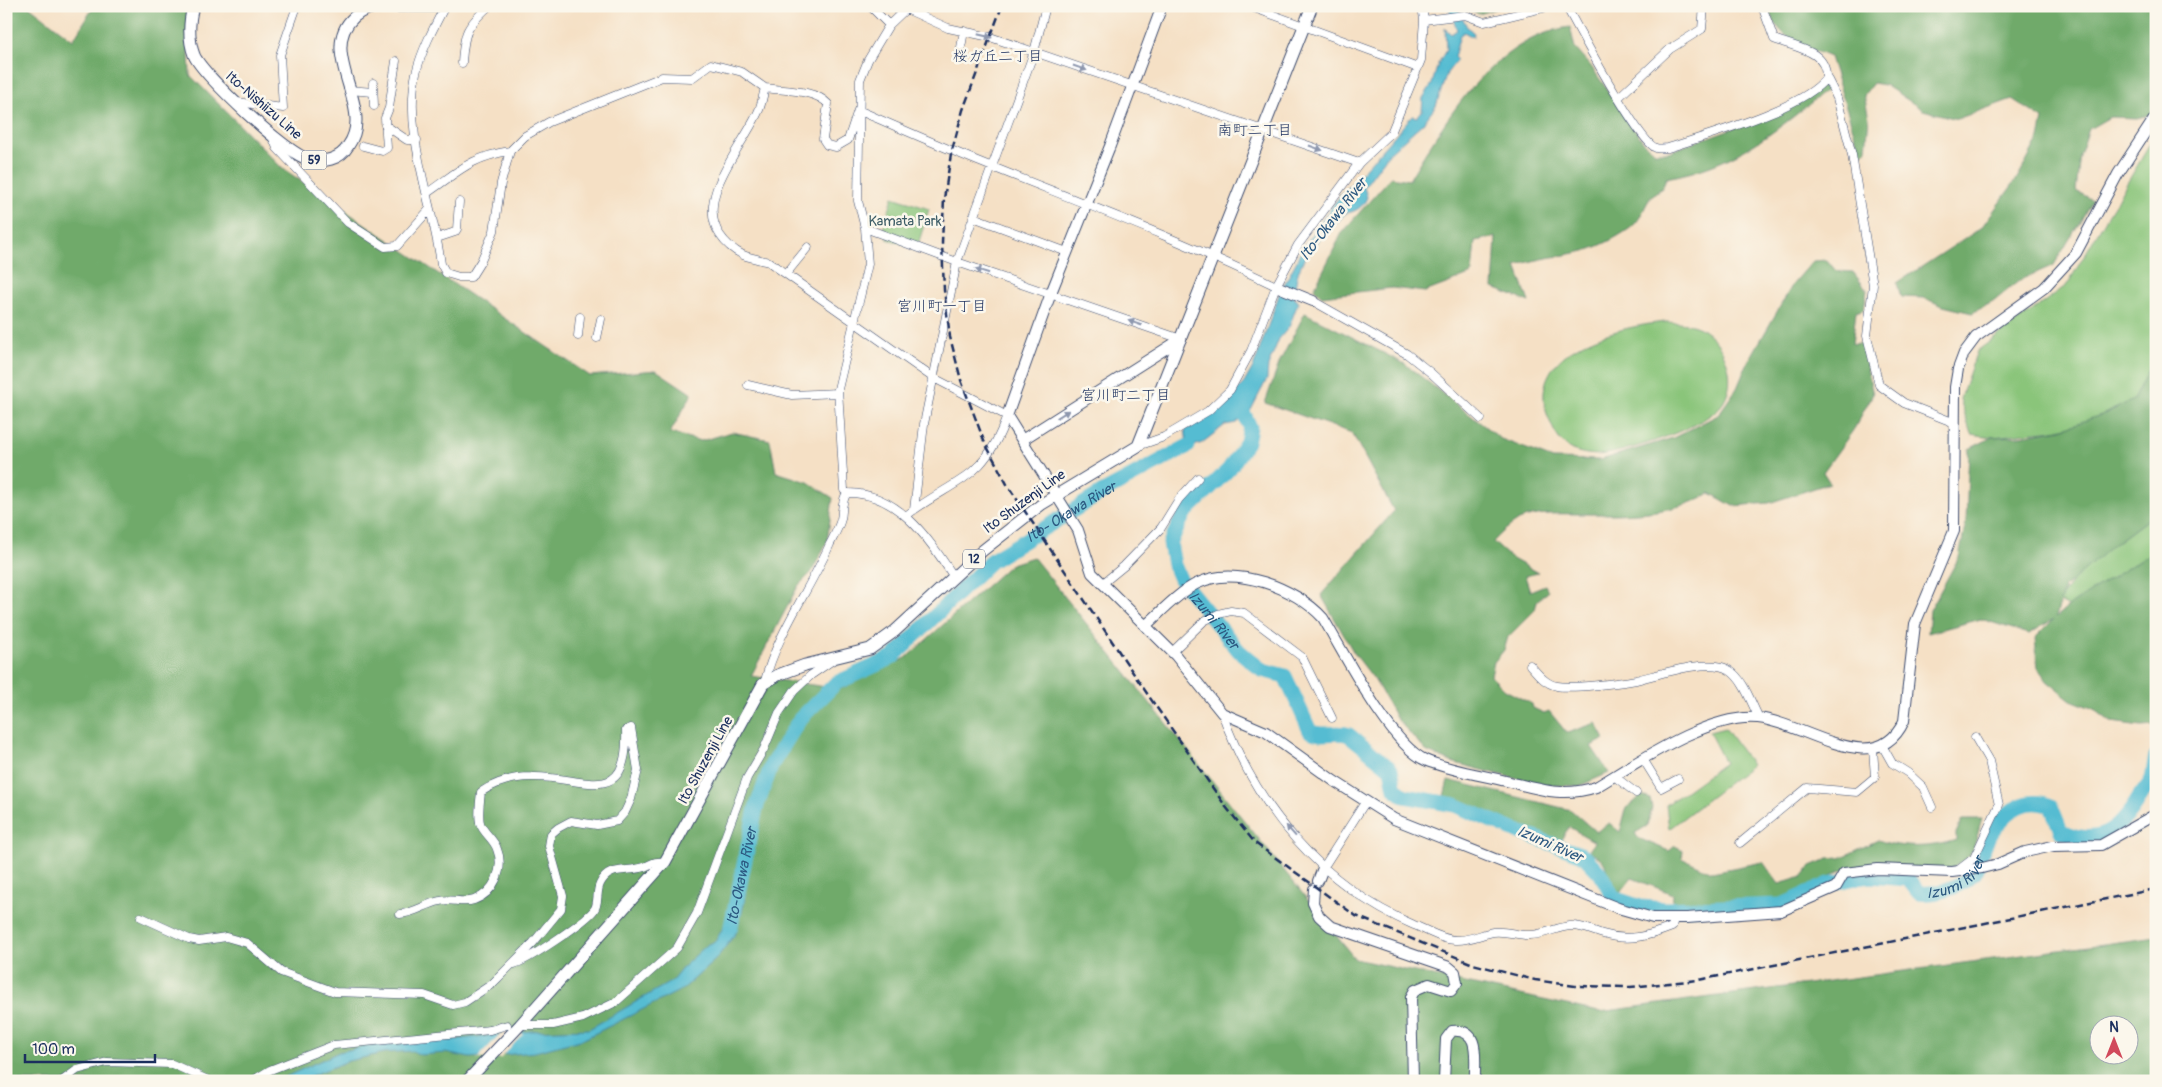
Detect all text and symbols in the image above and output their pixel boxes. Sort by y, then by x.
one-way arrow [978,32,993,40]
district label: 桜ガ丘二丁目 [953,47,1043,66]
one-way arrow [1072,65,1087,72]
street label: Ito-Nishiizu Line [222,68,305,143]
district label: 南町二丁目 [1217,121,1293,140]
one-way arrow [1309,145,1324,152]
road number: 59 [302,150,326,170]
water label: Ito-Okawa River [1295,173,1372,264]
park label: Kamata Park [868,213,942,230]
one-way arrow [974,266,989,274]
district label: 宮川町一丁目 [897,297,987,316]
one-way arrow [1128,319,1143,326]
district label: 宮川町二丁目 [1081,386,1171,405]
one-way arrow [1057,409,1070,419]
street label: Ito Shuzenji Line [980,466,1069,537]
water label: Ito- Okawa River [1022,477,1121,547]
road number: 12 [963,550,985,568]
water label: Izumi River [1184,588,1244,655]
street label: Ito Shuzenji Line [674,713,737,807]
water label: Izumi River [1514,822,1587,868]
water label: Ito-Okawa River [722,824,762,927]
one-way arrow [1285,826,1297,838]
water label: Izumi River [1926,852,1990,903]
north arrow [2090,1014,2140,1064]
text: N [2109,1019,2119,1036]
scale bar [25,1032,155,1064]
text: 100 m [32,1040,75,1059]

